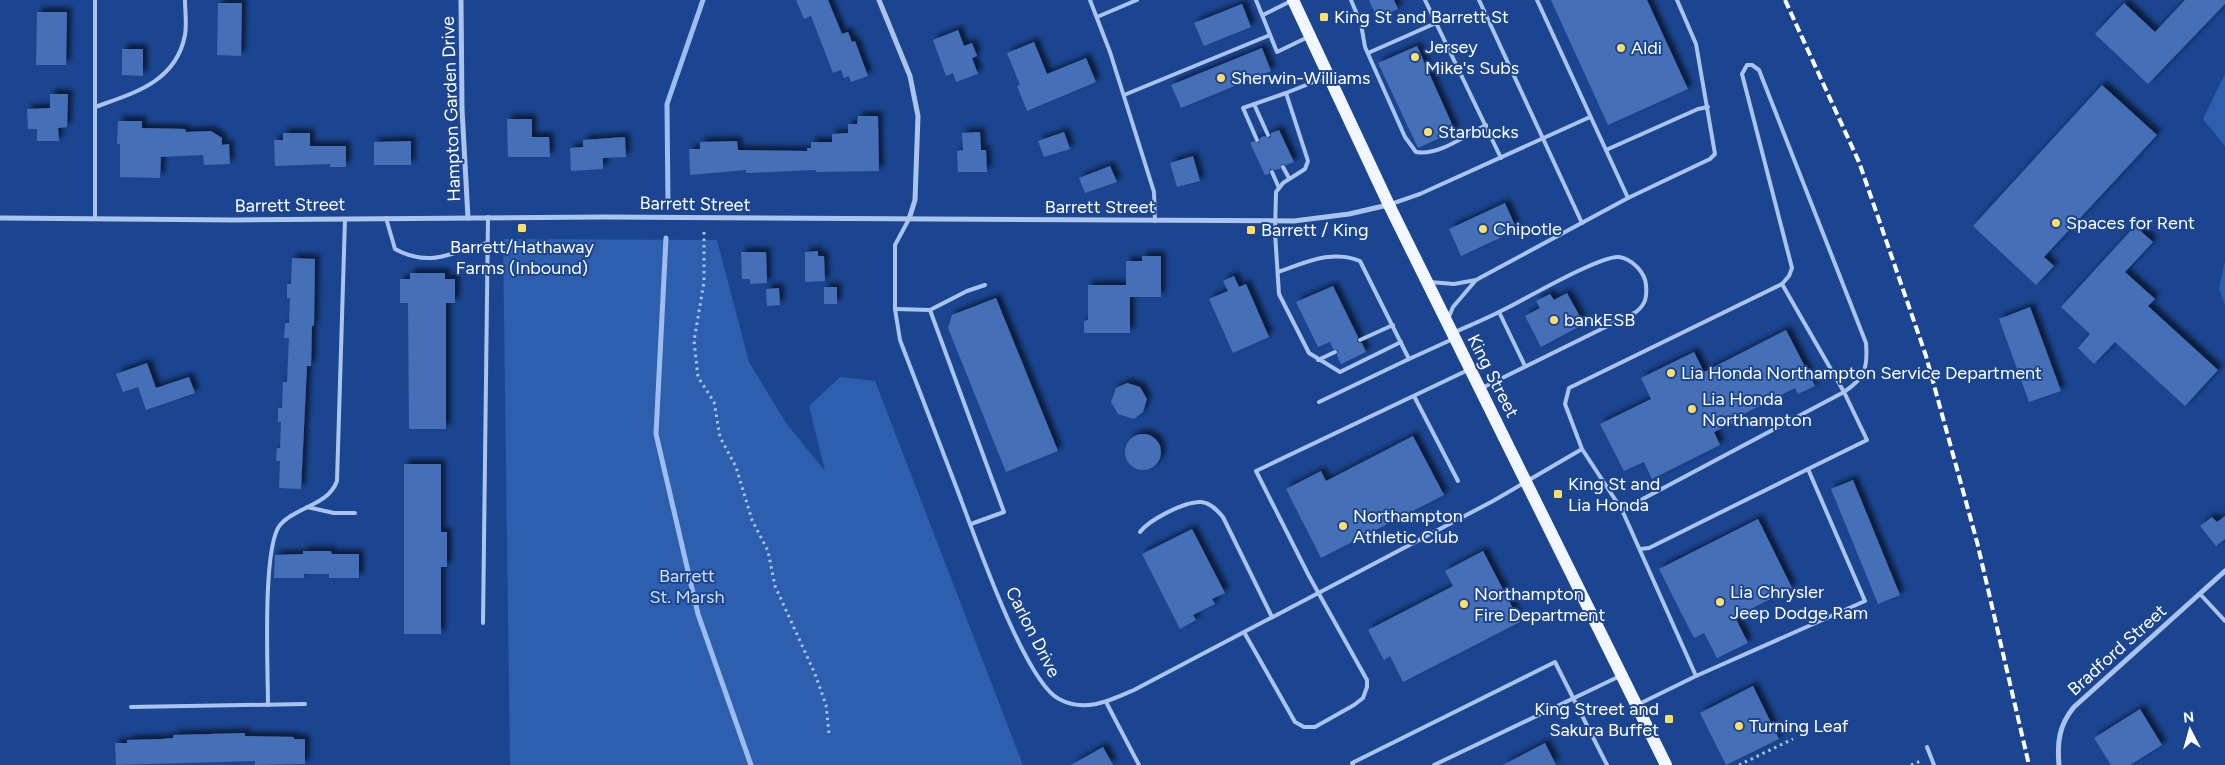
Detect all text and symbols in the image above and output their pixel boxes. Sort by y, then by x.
place label: King St and Barrett St [1334,6,1509,28]
marker: King St and Barrett St [1318,11,1330,23]
street label: Hampton Garden Drive [437,16,465,202]
place label: Jersey Mike's Subs [1425,36,1519,79]
place label: Aldi [1631,37,1662,59]
marker: Aldi [1615,42,1627,54]
marker: Jersey Mike's Subs [1409,51,1421,63]
place label: Sherwin-Williams [1231,67,1370,89]
marker: Sherwin-Williams [1215,72,1227,84]
place label: Starbucks [1438,121,1519,143]
marker: Starbucks [1422,126,1434,138]
street label: Barrett Street [639,192,751,216]
street label: Barrett Street [234,193,346,217]
street label: Barrett Street [1045,196,1156,218]
place label: Spaces for Rent [2066,212,2195,234]
marker: Spaces for Rent [2050,217,2062,229]
place label: Chipotle [1493,218,1562,240]
place label: Barrett / King [1261,219,1368,241]
marker: Barrett/Hathaway Farms (Inbound) [516,222,528,234]
marker: Chipotle [1477,223,1489,235]
marker: Barrett / King [1245,224,1257,236]
place label: Barrett/Hathaway Farms (Inbound) [450,236,594,279]
place label: bankESB [1564,309,1635,331]
marker: bankESB [1548,314,1560,326]
street label: King Street [1463,331,1523,422]
place label: Lia Honda Northampton Service Department [1681,362,2042,384]
marker: Lia Honda Northampton Service Department [1665,367,1677,379]
place label: Lia Honda Northampton [1702,388,1812,431]
marker: Lia Honda Northampton [1686,403,1698,415]
place label: King St and Lia Honda [1568,473,1660,516]
marker: King St and Lia Honda [1552,488,1564,500]
place label: Northampton Athletic Club [1353,505,1463,548]
marker: Northampton Athletic Club [1337,520,1349,532]
park label: Barrett St. Marsh [650,565,724,608]
place label: Lia Chrysler Jeep Dodge Ram [1730,581,1868,624]
street label: Carlon Drive [1001,583,1065,681]
place label: Northampton Fire Department [1474,583,1605,626]
marker: Lia Chrysler Jeep Dodge Ram [1714,596,1726,608]
marker: Northampton Fire Department [1458,598,1470,610]
street label: Bradford Street [2063,600,2171,700]
place label: King Street and Sakura Buffet [1534,698,1659,741]
north arrow [2165,705,2215,755]
text: N [2182,709,2195,727]
marker: King Street and Sakura Buffet [1663,713,1675,725]
place label: Turning Leaf [1749,715,1849,737]
marker: Turning Leaf [1733,720,1745,732]

